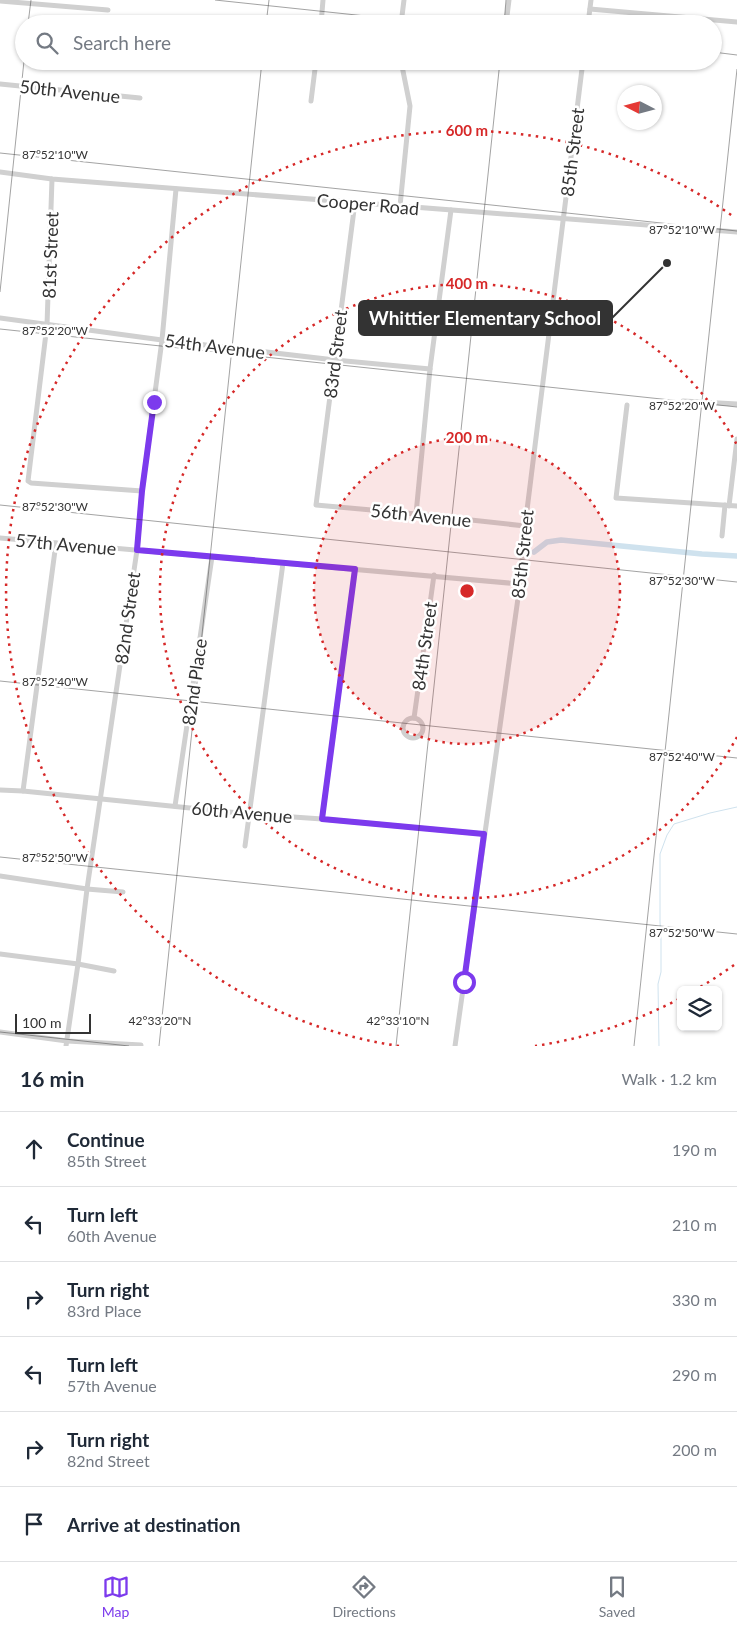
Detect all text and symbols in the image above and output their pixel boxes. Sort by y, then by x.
search box [15,15,722,70]
icon: search [33,29,61,57]
text: Search here [73,31,171,54]
street label: 50th Avenue [19,75,121,107]
north arrow [617,85,662,130]
street label: 85th Street [556,106,588,198]
text: 600 m [446,121,488,139]
text: 87°52'10"W [22,147,89,162]
street label: Cooper Road [316,189,420,219]
street label: 81st Street [37,211,63,299]
text: 87°52'10"W [649,222,716,237]
text: 400 m [446,274,488,292]
callout: Whittier Elementary School [359,301,612,335]
text: Whittier Elementary School [369,306,601,329]
street label: 83rd Street [319,308,351,400]
text: 87°52'20"W [22,323,89,338]
street label: 54th Avenue [164,329,266,363]
route end [143,391,166,414]
text: 87°52'20"W [649,398,716,413]
text: 200 m [446,428,488,446]
text: 87°52'30"W [22,499,89,514]
street label: 56th Avenue [370,499,472,531]
street label: 85th Street [506,508,538,600]
street label: 57th Avenue [15,529,117,559]
street label: 82nd Street [110,570,144,666]
text: 87°52'30"W [649,573,716,588]
centre of rings [458,582,476,600]
street label: 84th Street [407,600,441,692]
street label: 82nd Place [177,637,211,727]
text: 87°52'40"W [22,674,89,689]
text: 87°52'40"W [649,749,716,764]
street label: 60th Avenue [191,797,293,827]
text: 87°52'50"W [22,850,89,865]
text: 87°52'50"W [649,925,716,940]
route start [453,971,476,994]
map controls [677,986,722,1031]
button: layers [677,986,722,1031]
scale bar [15,1011,91,1034]
text: 42°33'20"N [129,1013,191,1028]
text: 42°33'10"N [367,1013,429,1028]
text: 100 m [22,1014,61,1031]
text: 16 min [20,1066,84,1091]
text: Walk · 1.2 km [621,1069,717,1088]
text: Continue [67,1128,145,1151]
icon: ahead [20,1135,48,1163]
text: 190 m [672,1140,717,1159]
text: 85th Street [67,1151,146,1170]
text: Turn left [67,1203,138,1226]
icon: left [20,1210,48,1238]
text: 210 m [672,1215,717,1234]
text: 60th Avenue [67,1226,157,1245]
text: Turn right [67,1278,149,1301]
icon: right [20,1285,48,1313]
text: 330 m [672,1290,717,1309]
text: 83rd Place [67,1301,141,1320]
text: Turn left [67,1353,138,1376]
icon: left [20,1360,48,1388]
text: 290 m [672,1365,717,1384]
text: 57th Avenue [67,1376,157,1395]
text: Turn right [67,1428,149,1451]
icon: right [20,1435,48,1463]
text: 200 m [672,1440,717,1459]
text: 82nd Street [67,1451,150,1470]
icon: arrive [20,1510,48,1538]
text: Arrive at destination [67,1513,240,1536]
tab: Map [102,1573,130,1620]
tab: Directions [333,1573,396,1620]
tab: Saved [599,1573,635,1620]

